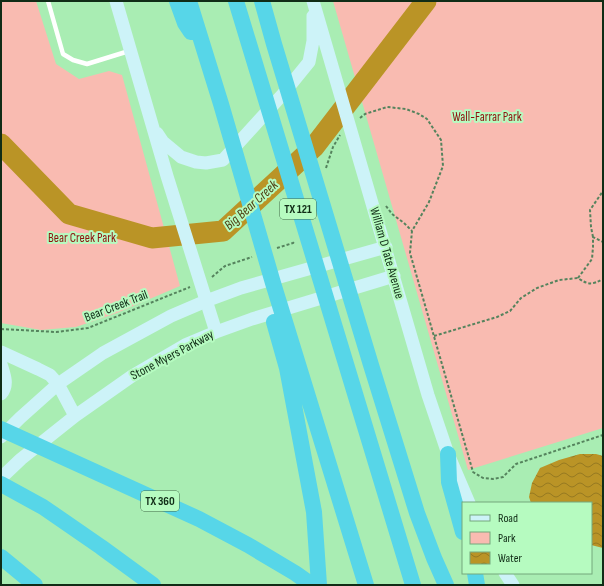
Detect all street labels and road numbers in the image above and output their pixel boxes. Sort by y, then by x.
road number: TX 121 [280,199,316,219]
street label: William D Tate Avenue [366,205,408,301]
street label: Bear Creek Trail [82,287,150,325]
street label: Stone Myers Parkway [128,326,216,384]
road number: TX 360 [141,491,179,511]

